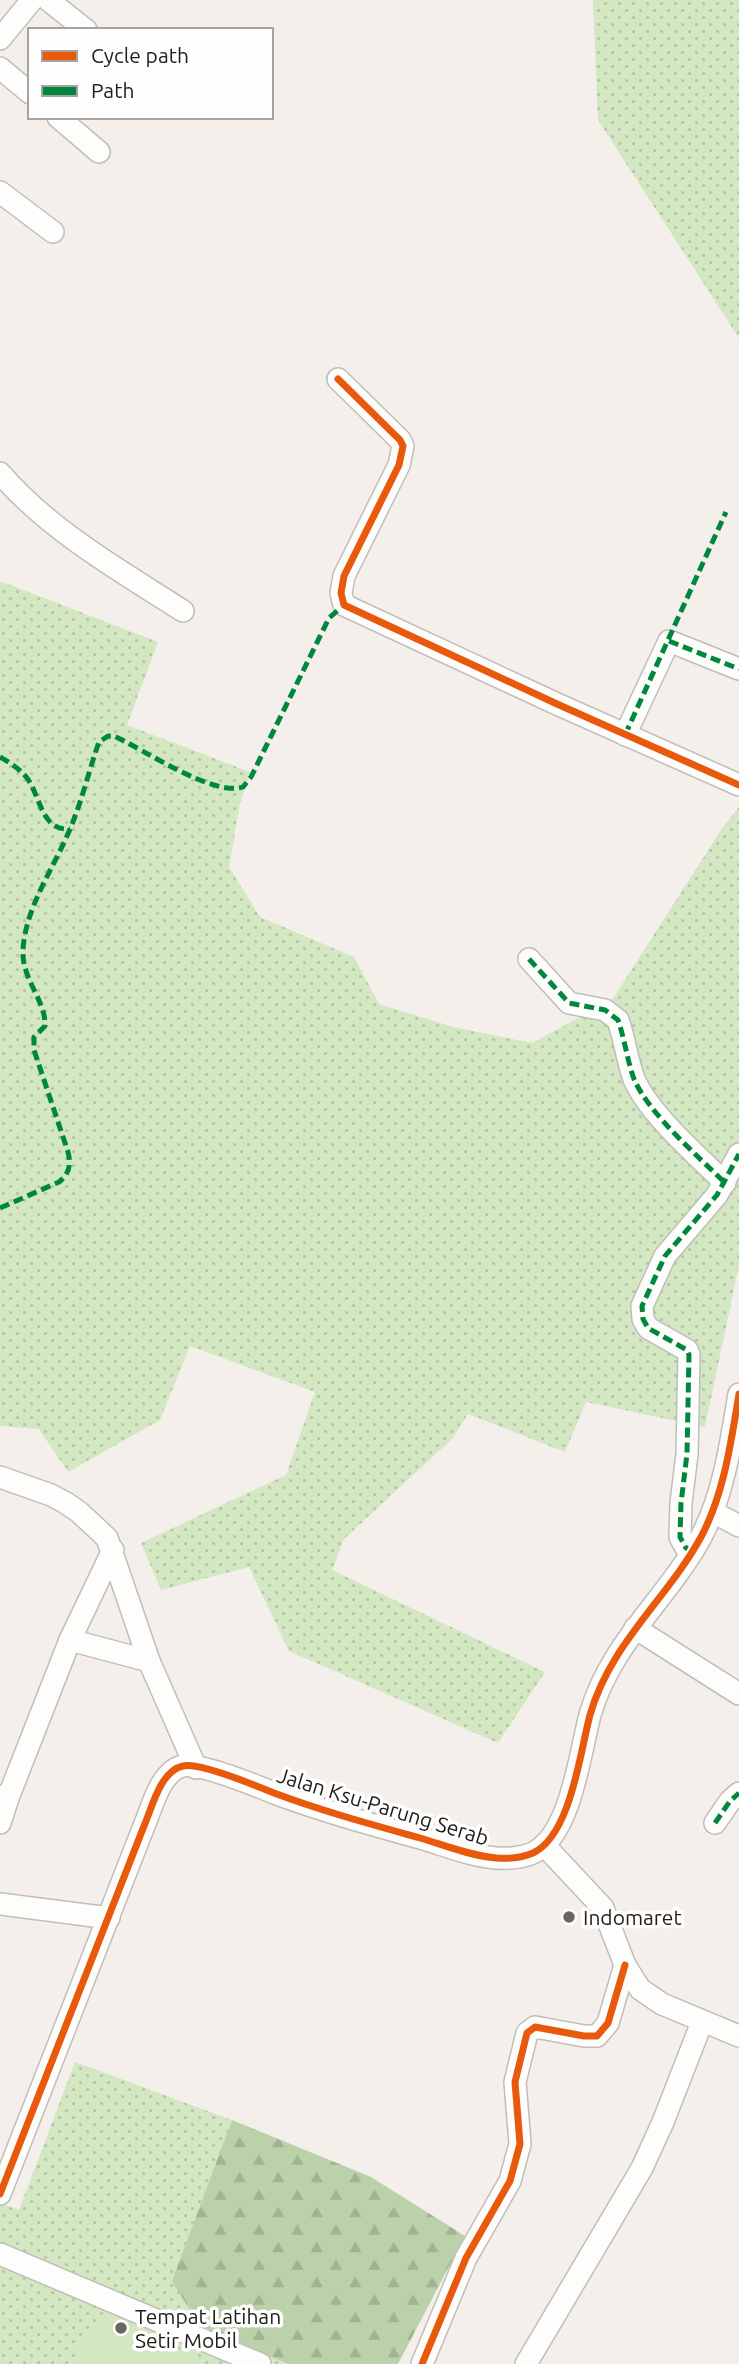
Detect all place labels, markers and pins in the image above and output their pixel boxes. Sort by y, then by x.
place label: Indomaret [583,1905,682,1929]
marker: Indomaret [561,1909,577,1925]
place label: Tempat Latihan Setir Mobil [135,2304,281,2352]
marker: Tempat Latihan Setir Mobil [113,2320,129,2336]

